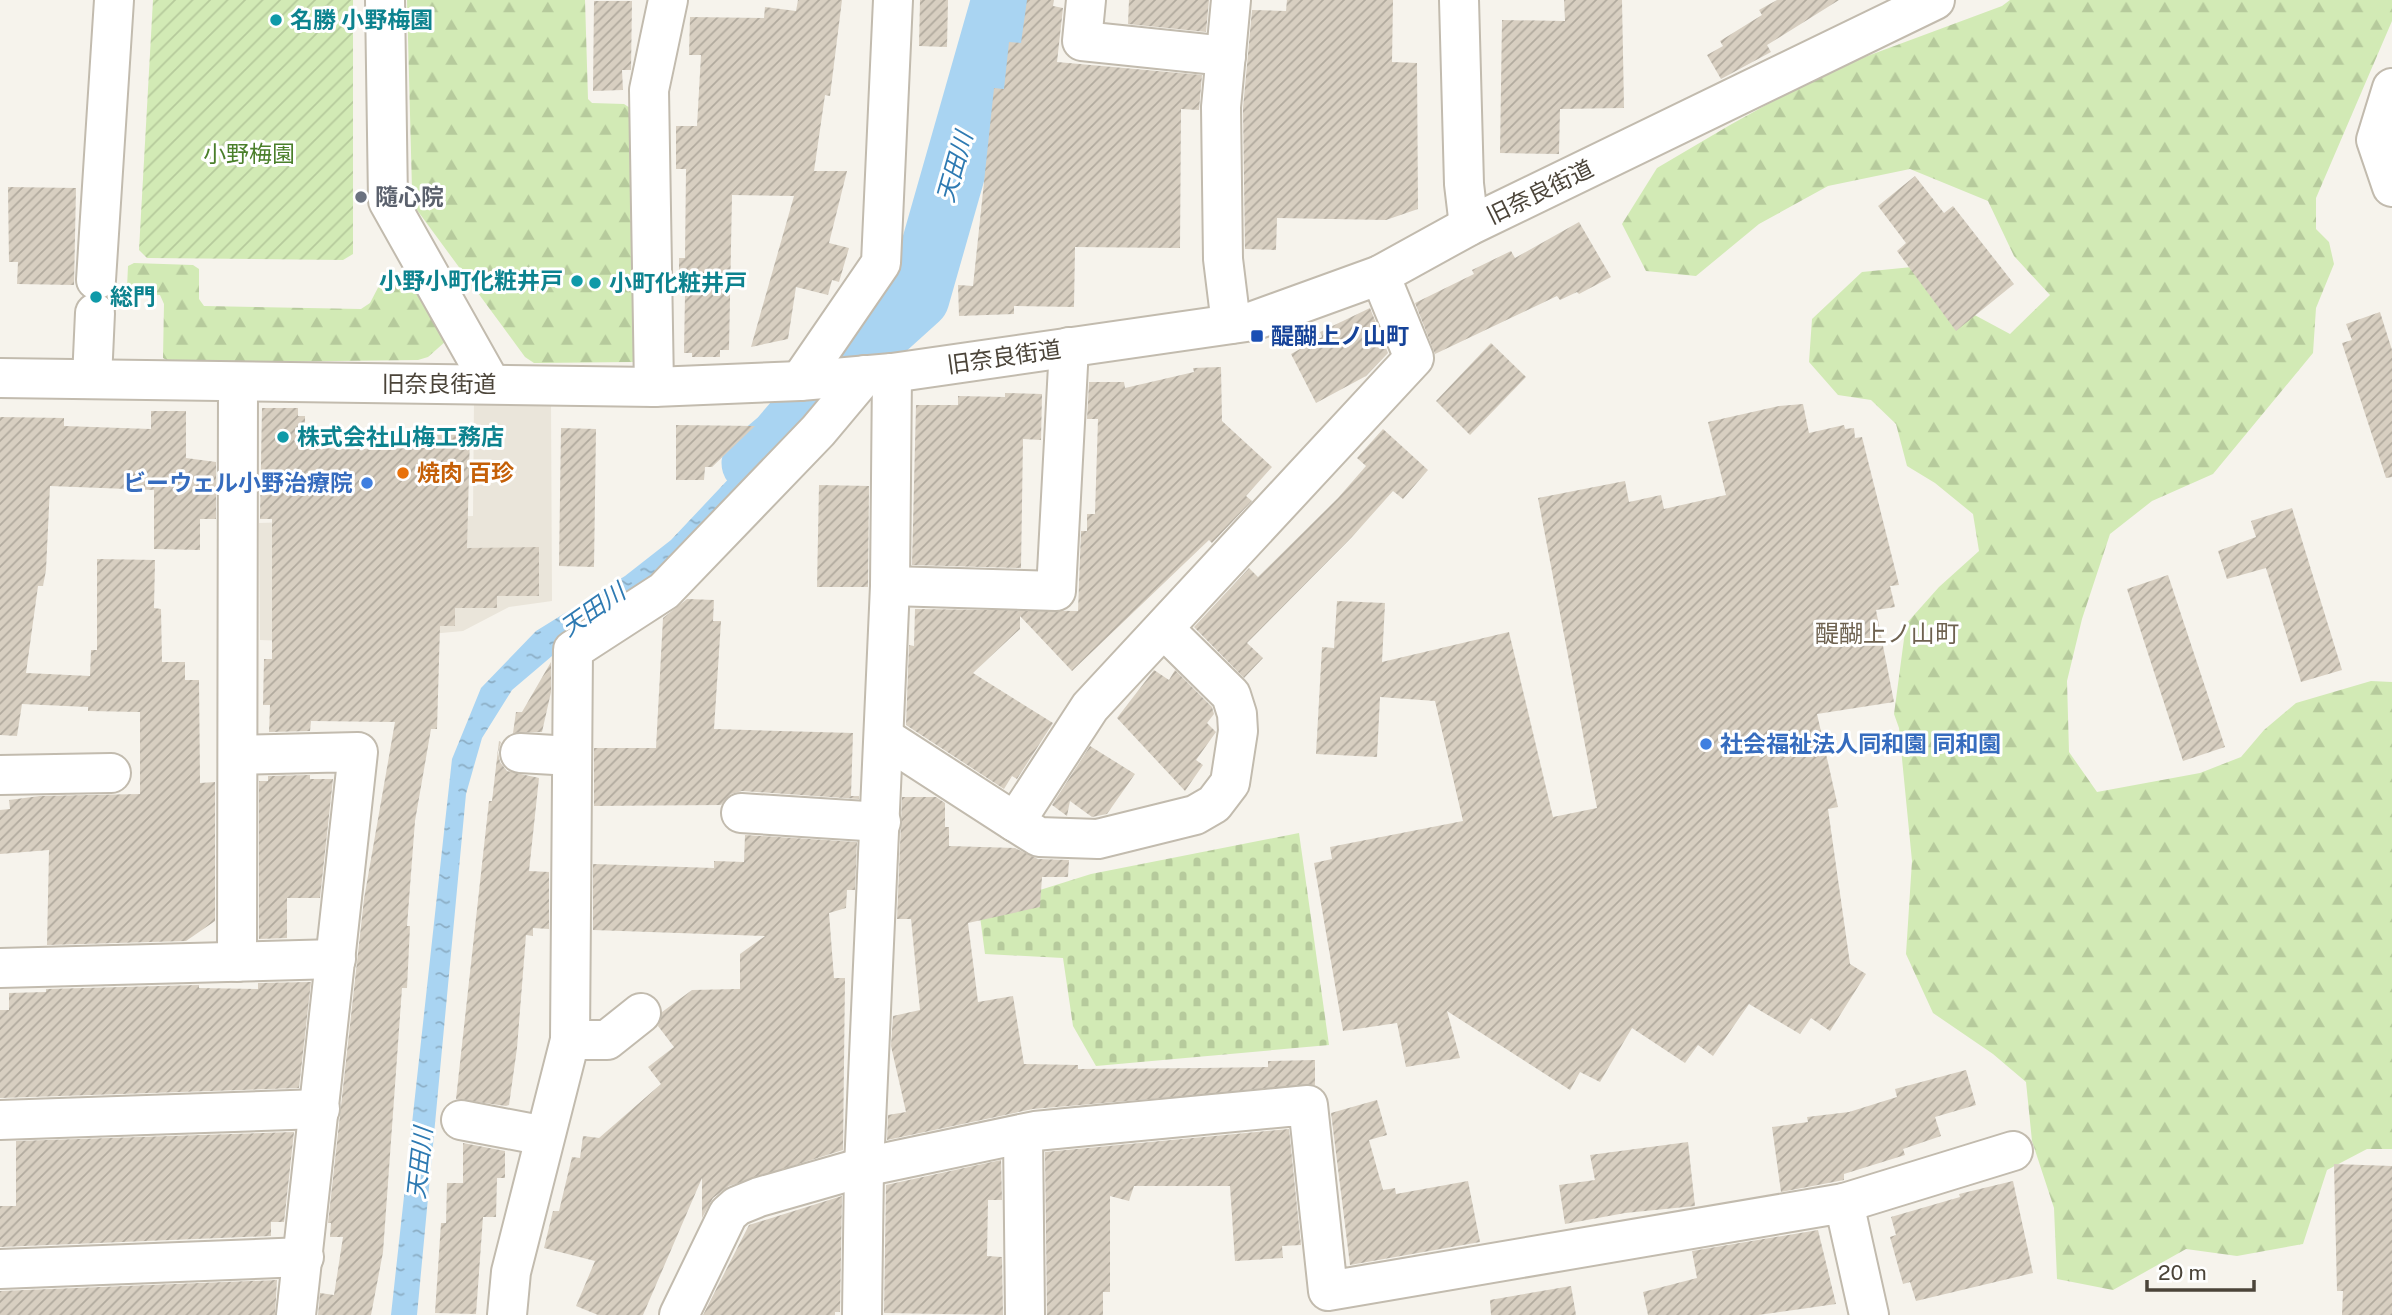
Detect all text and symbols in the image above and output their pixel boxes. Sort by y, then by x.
place label: 名勝 小野梅園 [290,6,433,33]
marker: 名勝 小野梅園 [268,12,284,28]
water label: 天田川 [931,125,978,205]
park label: 小野梅園 [203,140,295,167]
street label: 旧奈良街道 [1482,154,1597,229]
place label: 隨心院 [375,183,444,210]
marker: 隨心院 [353,189,369,205]
place label: 小野小町化粧井戸 [379,267,563,294]
place label: 小町化粧井戸 [609,269,747,296]
marker: 小野小町化粧井戸 [569,273,585,289]
marker: 小町化粧井戸 [587,275,603,291]
place label: 総門 [110,283,156,310]
marker: 総門 [88,289,104,305]
place label: 醍醐上ノ山町 [1271,322,1409,349]
marker: 醍醐上ノ山町 [1249,328,1265,344]
street label: 旧奈良街道 [945,335,1063,378]
street label: 旧奈良街道 [382,370,497,397]
place label: 株式会社山梅工務店 [297,423,504,450]
marker: 株式会社山梅工務店 [275,429,291,445]
place label: 焼肉 百珍 [417,459,514,486]
marker: 焼肉 百珍 [395,465,411,481]
place label: ビーウェル小野治療院 [123,469,353,496]
marker: ビーウェル小野治療院 [359,475,375,491]
water label: 天田川 [555,575,632,641]
district label: 醍醐上ノ山町 [1815,619,1959,647]
place label: 社会福祉法人同和園 同和園 [1720,730,2001,757]
marker: 社会福祉法人同和園 同和園 [1698,736,1714,752]
water label: 天田川 [401,1123,437,1200]
scale bar [2147,1248,2254,1292]
text: 20 m [2158,1260,2207,1285]

